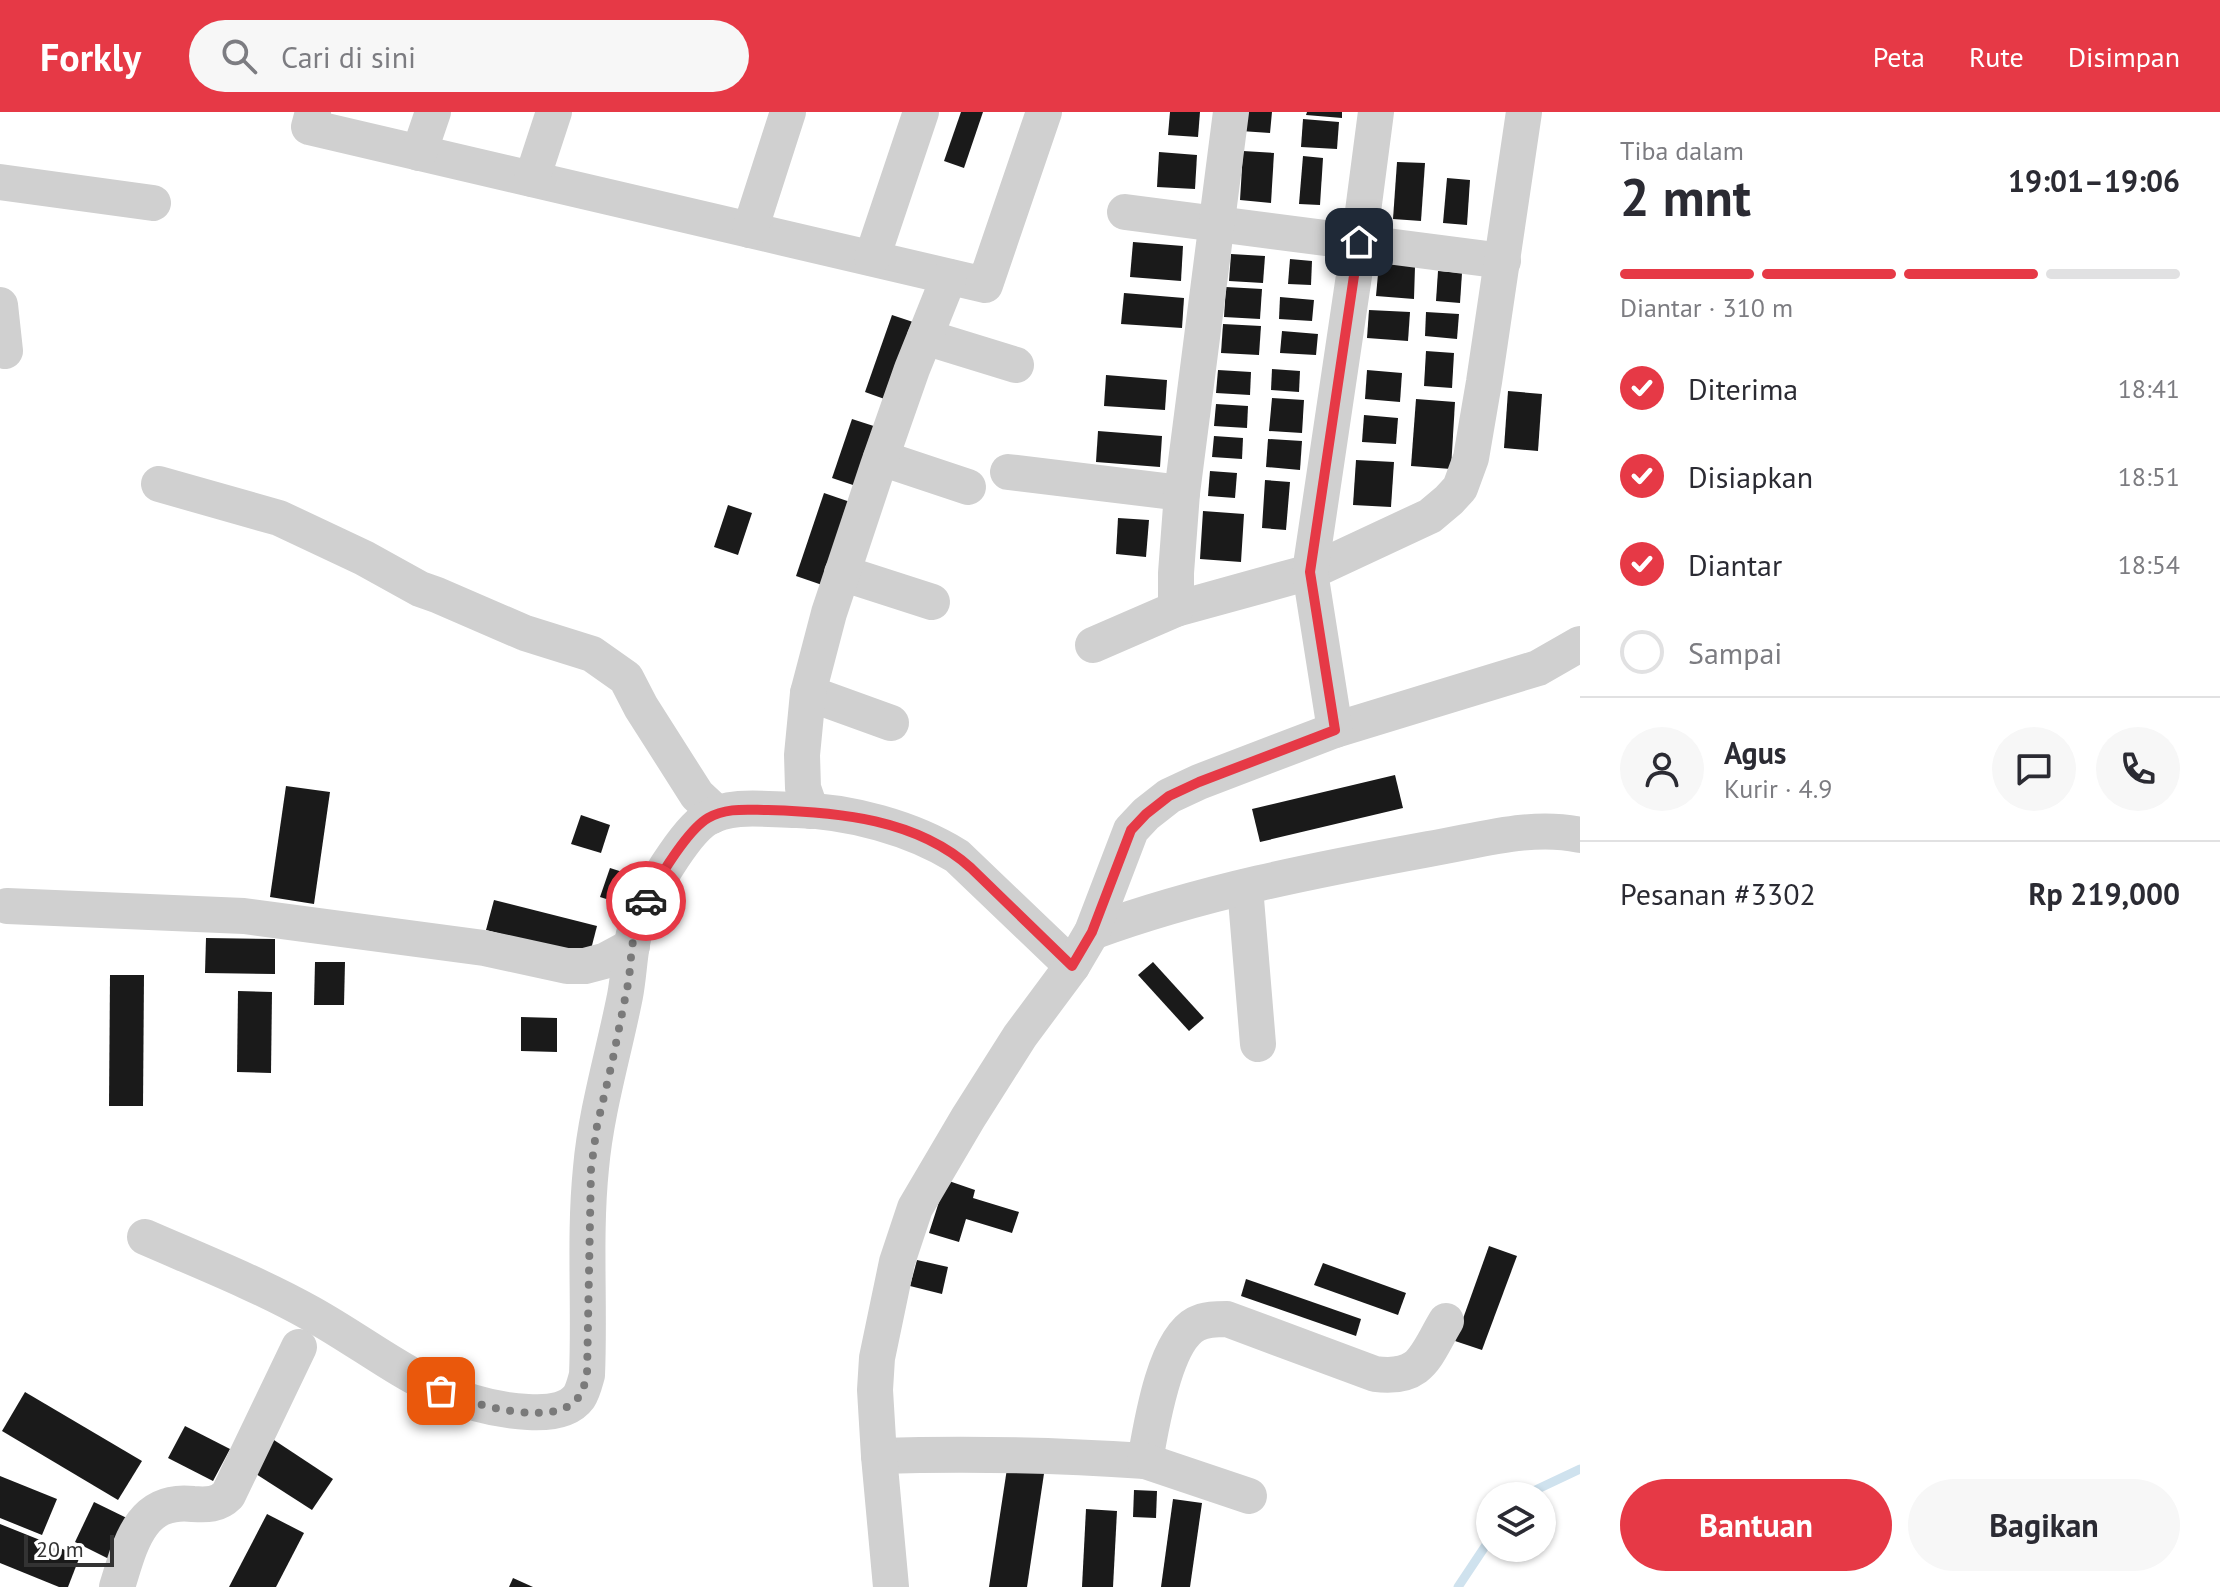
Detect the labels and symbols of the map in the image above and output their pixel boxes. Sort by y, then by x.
pin [1325,208,1393,276]
courier [606,861,686,941]
pin [407,1357,475,1425]
scale bar [24,1531,114,1567]

